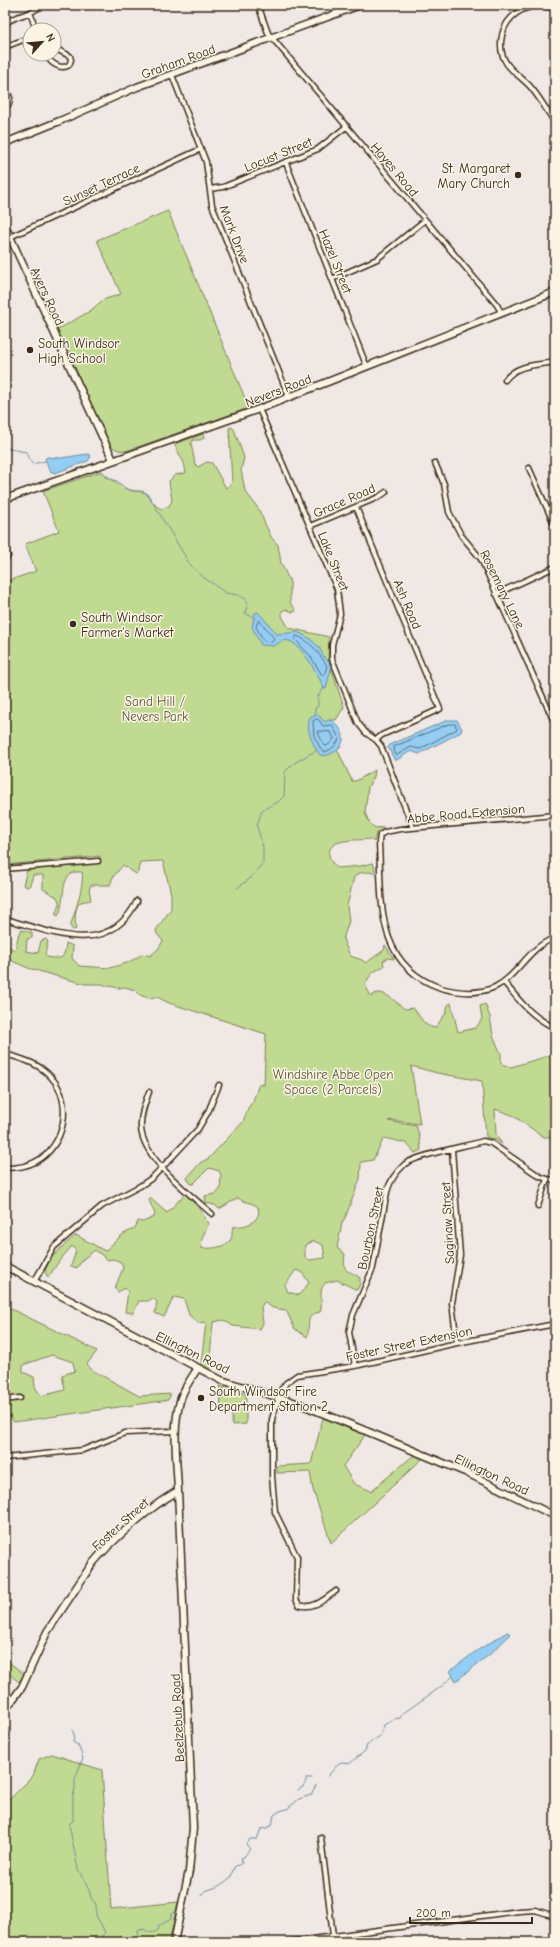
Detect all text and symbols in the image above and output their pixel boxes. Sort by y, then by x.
north arrow [22,22,62,62]
text: N [43,32,58,44]
street label: Graham Road [139,41,217,82]
street label: Locust Street [242,134,316,175]
street label: Hayes Road [368,139,422,199]
street label: Sunset Terrace [61,160,142,209]
place label: St. Margaret Mary Church [437,161,511,191]
marker: St. Margaret Mary Church [513,170,523,180]
street label: Mark Drive [217,203,253,266]
street label: Hazel Street [316,227,356,297]
street label: Ayers Road [28,265,68,328]
place label: South Windsor High School [38,336,120,366]
marker: South Windsor High School [25,345,35,355]
street label: Nevers Road [243,371,313,410]
street label: Grace Road [311,480,377,521]
street label: Lake Street [315,529,353,594]
street label: Rosemary Lane [477,547,528,631]
street label: Ash Road [390,577,425,631]
place label: South Windsor Farmer's Market [81,610,175,640]
marker: South Windsor Farmer's Market [68,619,78,629]
park label: Sand Hill / Nevers Park [122,694,189,724]
street label: Abbe Road Extension [407,801,526,826]
park label: Windshire Abbe Open Space (2 Parcels) [273,1067,393,1097]
street label: Saginaw Street [438,1180,457,1264]
street label: Bourbon Street [354,1184,387,1271]
street label: Foster Street Extension [345,1323,474,1364]
street label: Ellington Road [153,1328,232,1377]
place label: South Windsor Fire Department Station 2 [209,1384,328,1414]
marker: South Windsor Fire Department Station 2 [196,1393,206,1403]
street label: Ellington Road [452,1451,531,1498]
street label: Foster Street [89,1494,153,1554]
street label: Beelzebub Road [168,1673,187,1763]
scale bar [410,1899,532,1925]
text: 200 m [416,1906,451,1920]

